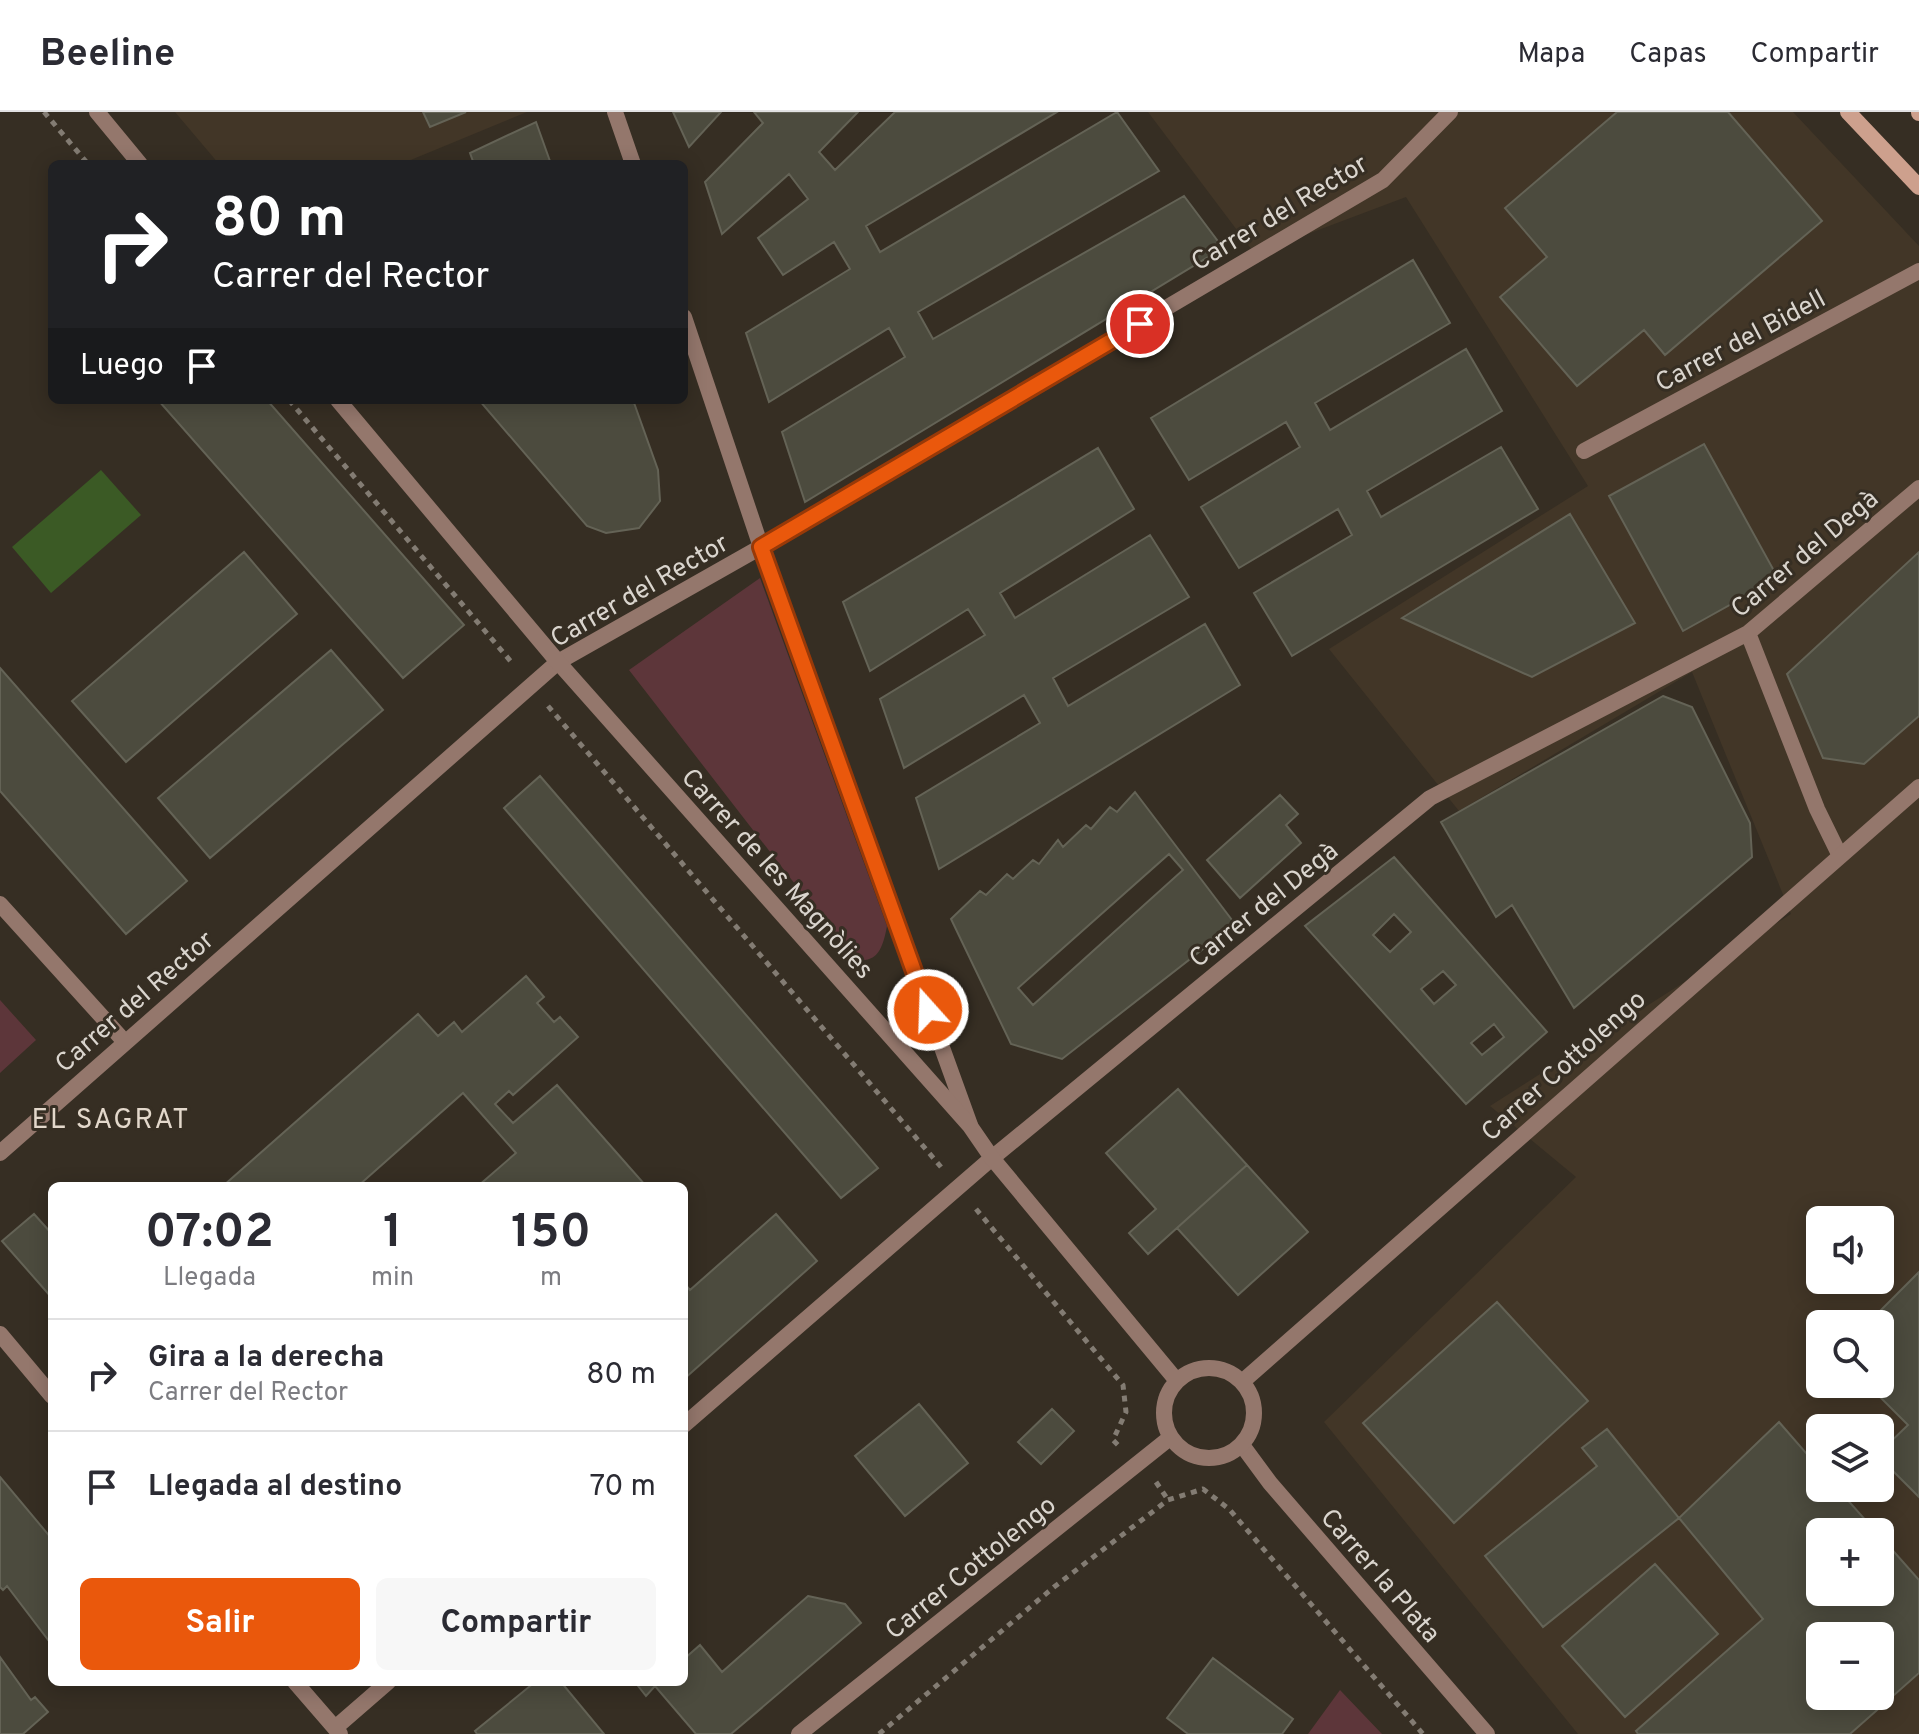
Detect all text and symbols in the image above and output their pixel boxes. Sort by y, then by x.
text: Beeline [40,31,175,80]
text: Mapa [1518,37,1585,73]
text: Capas [1629,37,1707,73]
text: Compartir [1751,37,1879,73]
street label: Carrer del Rector [1186,148,1375,280]
text: 80 m [212,186,346,256]
icon: right [80,192,184,296]
text: Carrer del Rector [212,255,489,301]
street label: Carrer del Bidell [1650,283,1832,401]
pin [1106,290,1174,358]
icon: arrive [1118,302,1162,346]
icon: arrive [180,344,224,388]
text: Luego [80,348,164,385]
street label: Carrer del Degà [1725,484,1886,626]
street label: Carrer del Rector [545,528,735,657]
street label: Carrer de les Magnòlies [673,762,880,987]
street label: Carrer del Degà [1183,836,1346,976]
street label: Carrer del Rector [49,925,222,1081]
position arrow [886,968,970,1052]
street label: Carrer Cottolengo [1475,984,1654,1150]
district label: EL SAGRAT [31,1103,191,1139]
text: 07:02 [145,1204,274,1264]
text: 1 [383,1204,402,1264]
text: 150 [511,1204,591,1264]
map controls [1806,1206,1894,1710]
button: sound [1806,1206,1894,1294]
text: Llegada [163,1262,256,1295]
text: min [371,1262,414,1295]
text: m [540,1262,562,1295]
button: search [1806,1310,1894,1398]
text: Gira a la derecha [148,1340,384,1377]
icon: right [80,1353,124,1397]
text: 80 m [586,1357,656,1394]
text: Carrer del Rector [148,1377,348,1410]
button: layers [1806,1414,1894,1502]
icon: arrive [80,1465,124,1509]
text: Llegada al destino [148,1469,402,1506]
text: 70 m [590,1469,656,1506]
street label: Carrer Cottolengo [879,1490,1064,1648]
street label: Carrer la Plata [1312,1503,1446,1651]
button: + [1806,1518,1894,1606]
button: Salir [80,1578,360,1670]
button: Compartir [376,1578,656,1670]
button: − [1806,1622,1894,1710]

